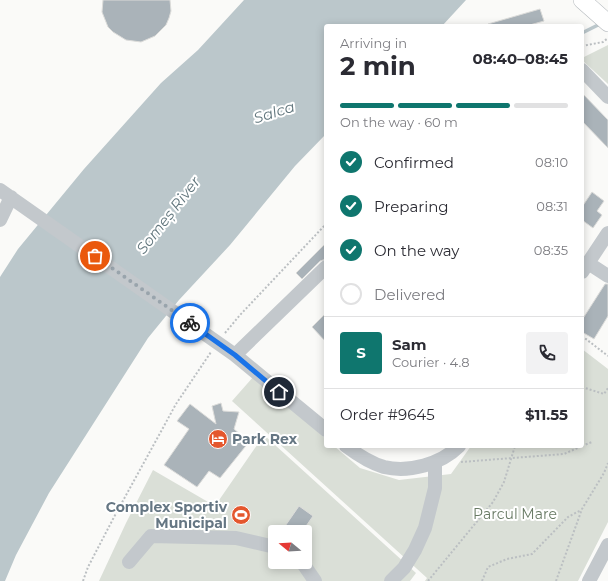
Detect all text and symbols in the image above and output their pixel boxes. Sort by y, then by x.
text: Arriving in [340,35,407,51]
text: 08:40–08:45 [473,49,568,68]
text: 2 min [340,50,416,82]
water label: Salca [251,97,297,127]
text: On the way · 60 m [340,114,458,130]
icon: check [340,151,362,173]
text: Confirmed [374,153,454,172]
text: 08:10 [535,154,568,170]
water label: Someș River [132,172,205,257]
icon: check [340,195,362,217]
text: Preparing [374,197,449,216]
text: 08:31 [536,198,568,214]
pin [78,239,112,273]
icon: check [340,239,362,261]
text: On the way [374,241,459,260]
text: 08:35 [534,242,568,258]
icon: bag [84,245,106,267]
text: Delivered [374,285,446,304]
courier [170,303,210,343]
icon: bike [179,312,201,334]
button: phone [526,332,568,374]
text: Sam [392,335,427,354]
text: S [356,343,366,362]
text: Courier · 4.8 [392,354,470,370]
pin [262,375,296,409]
icon: home [268,381,290,403]
text: Order #9645 [340,405,435,424]
text: $11.55 [525,405,568,424]
hotel icon: Park Rex [207,428,229,450]
place label: Park Rex [232,430,298,448]
place label: Complex Sportiv Municipal [106,498,228,532]
sports icon: Complex Sportiv Municipal [230,504,252,526]
park label: Parcul Mare [473,505,557,523]
north arrow [268,525,312,569]
map controls [268,525,312,569]

